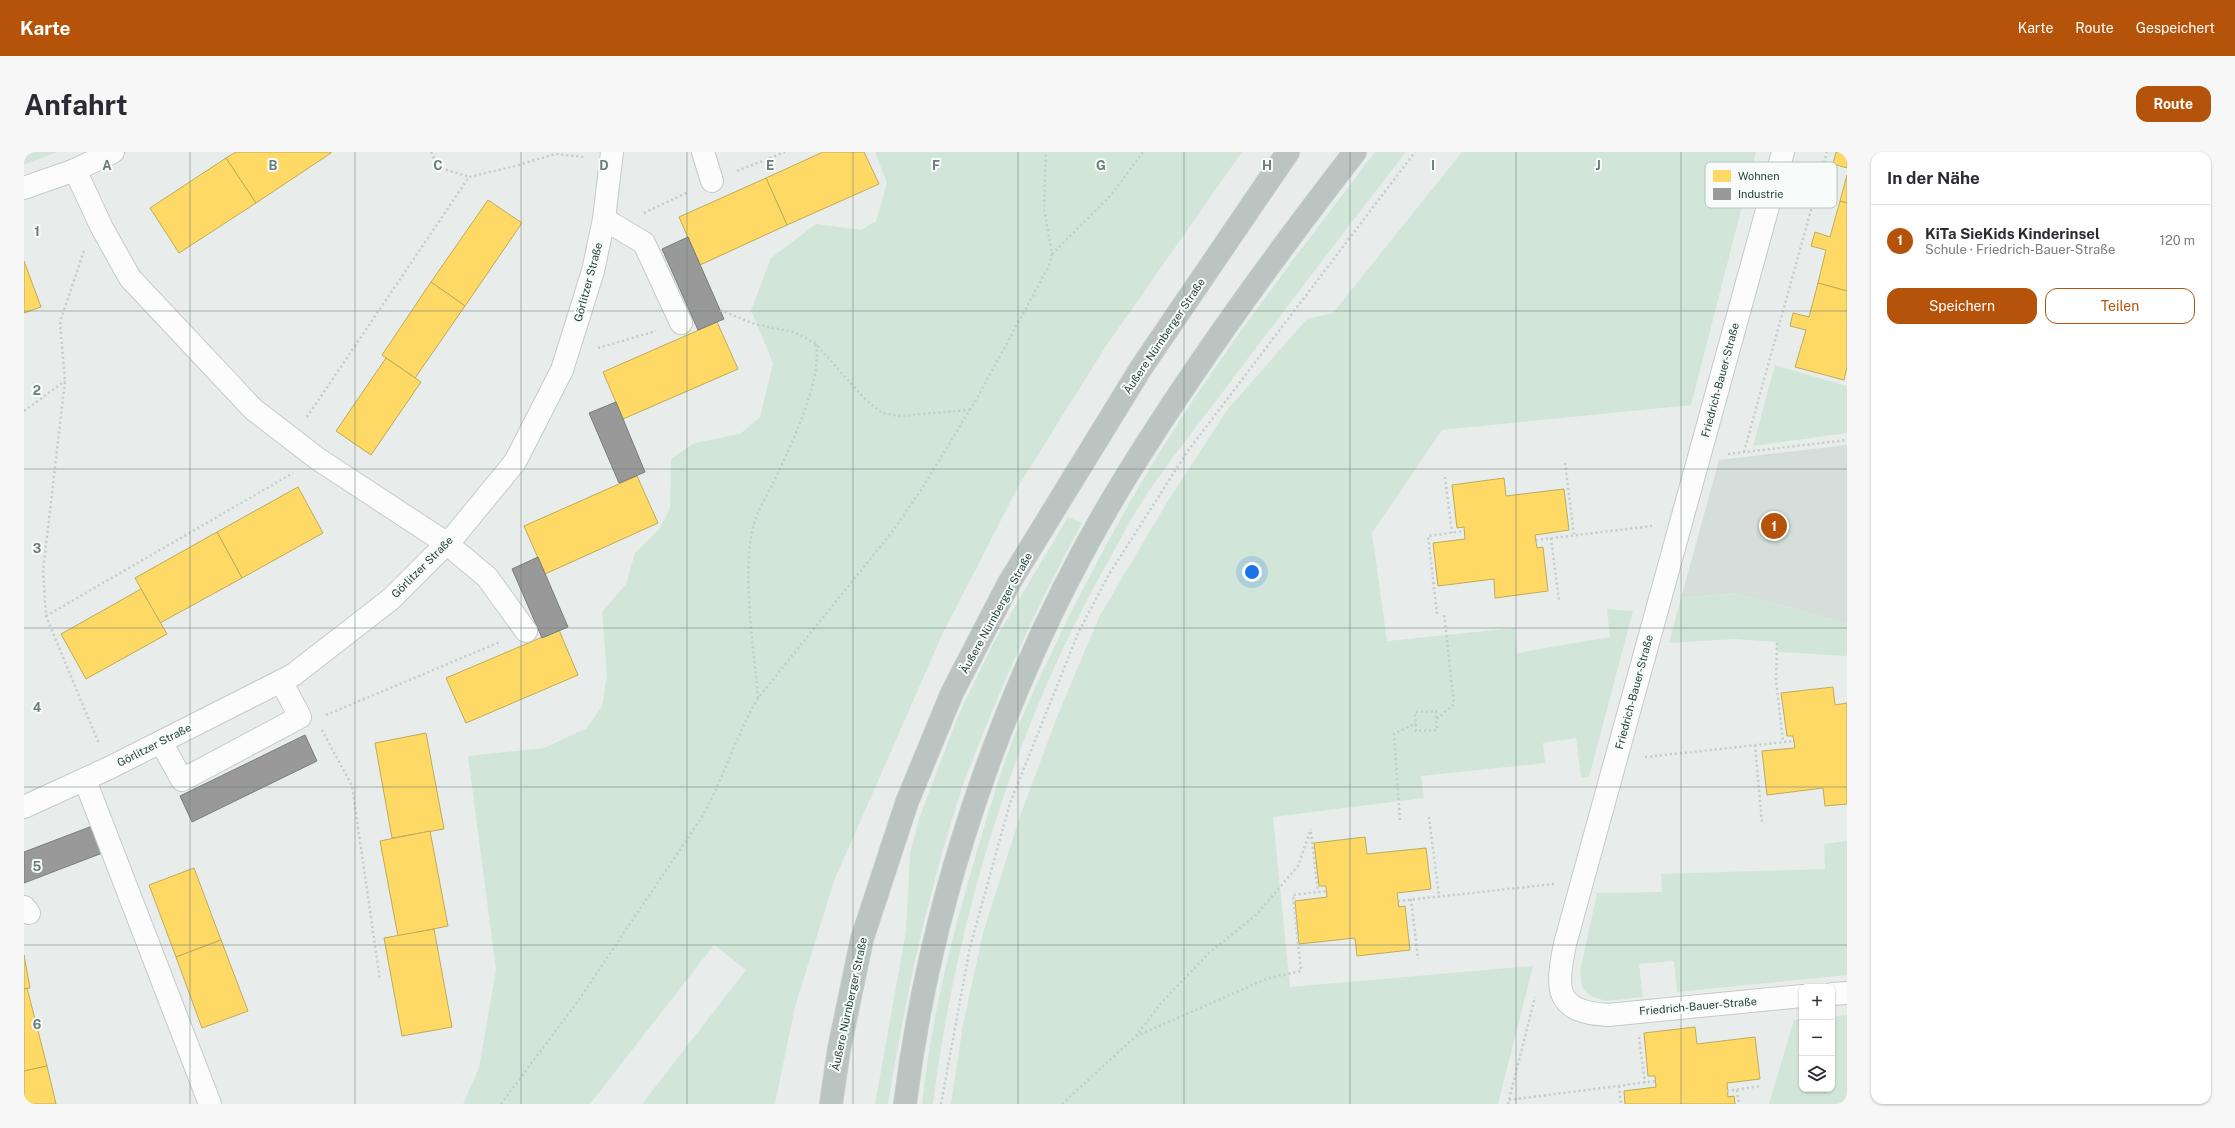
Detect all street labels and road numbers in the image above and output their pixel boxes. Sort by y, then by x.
street label: Görlitzer Straße [572,241,604,323]
street label: Äußere Nürnberger Straße [1120,276,1207,396]
street label: Friedrich-Bauer-Straße [1699,321,1741,439]
street label: Görlitzer Straße [389,534,455,600]
street label: Äußere Nürnberger Straße [957,550,1034,676]
street label: Friedrich-Bauer-Straße [1613,633,1655,751]
street label: Görlitzer Straße [115,721,193,769]
street label: Äußere Nürnberger Straße [828,936,869,1072]
street label: Friedrich-Bauer-Straße [1639,995,1757,1017]

